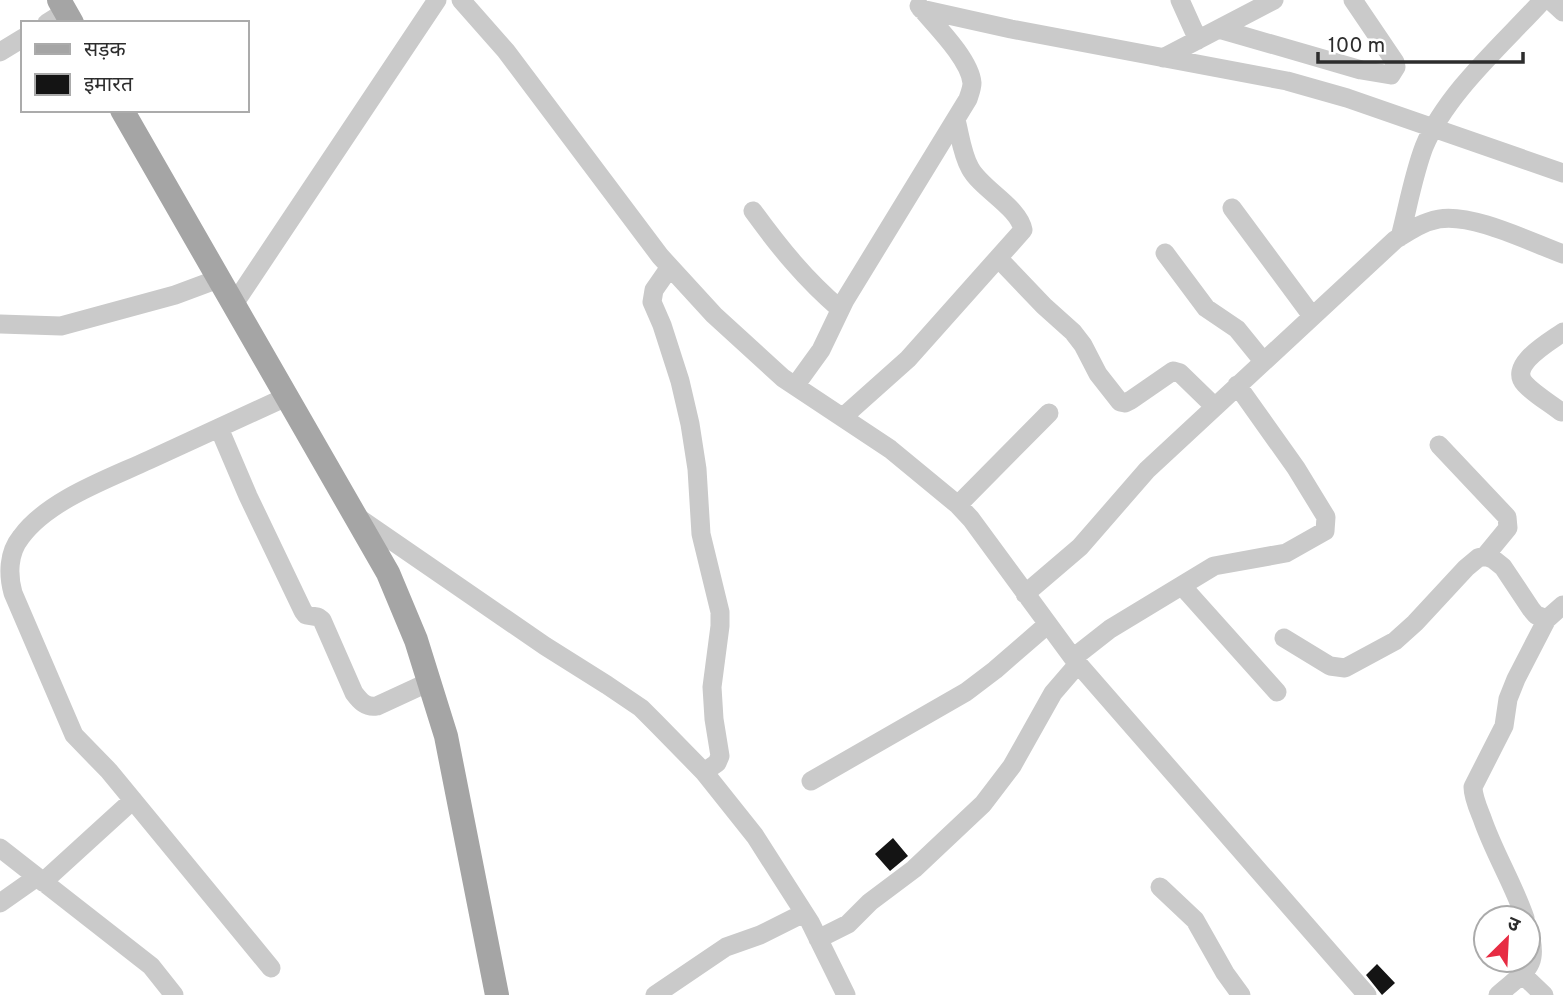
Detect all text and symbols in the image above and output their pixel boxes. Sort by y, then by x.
legend [21,21,248,112]
scale bar [1318,21,1523,65]
text: 100 m [1328,33,1385,60]
text: सड़क [84,37,126,64]
text: इमारत [84,72,134,99]
north arrow [1472,904,1542,974]
text: उ [1503,912,1524,939]

